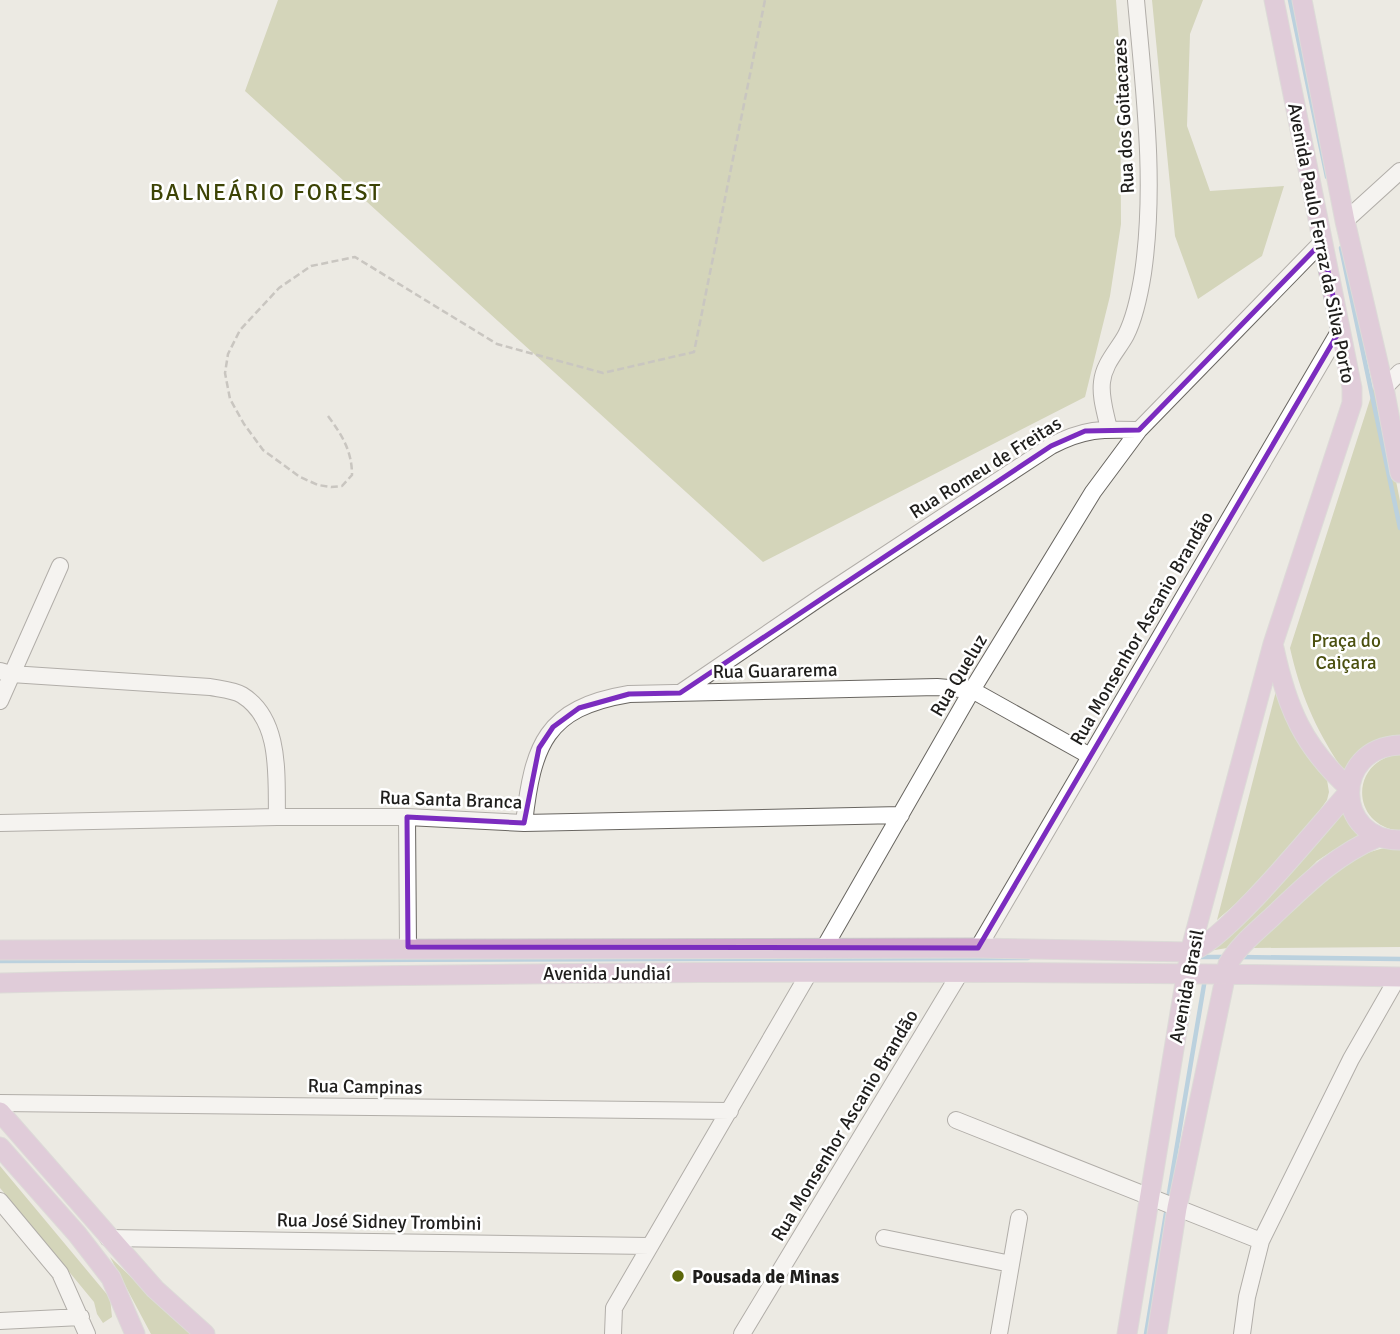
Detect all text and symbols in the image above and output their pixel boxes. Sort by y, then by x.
street label: Rua dos Goitacazes [1108,38,1140,194]
street label: Avenida Paulo Ferraz da Silva Porto [1282,101,1360,385]
district label: BALNEÁRIO FOREST [150,178,382,207]
street label: Rua Romeu de Freitas [905,411,1066,524]
street label: Rua Monsenhor Ascanio Brandão [1065,507,1219,750]
park label: Praça do Caiçara [1311,629,1381,675]
street label: Rua Queluz [925,630,993,721]
street label: Rua Guararema [712,658,838,684]
street label: Rua Santa Branca [379,786,523,814]
street label: Avenida Brasil [1164,927,1210,1045]
street label: Avenida Jundiaí [543,962,672,986]
street label: Rua Monsenhor Ascanio Brandão [766,1005,924,1246]
street label: Rua Campinas [307,1074,423,1100]
street label: Rua José Sidney Trombini [276,1208,482,1236]
place label: Pousada de Minas [692,1265,839,1289]
marker: Pousada de Minas [670,1268,686,1284]

